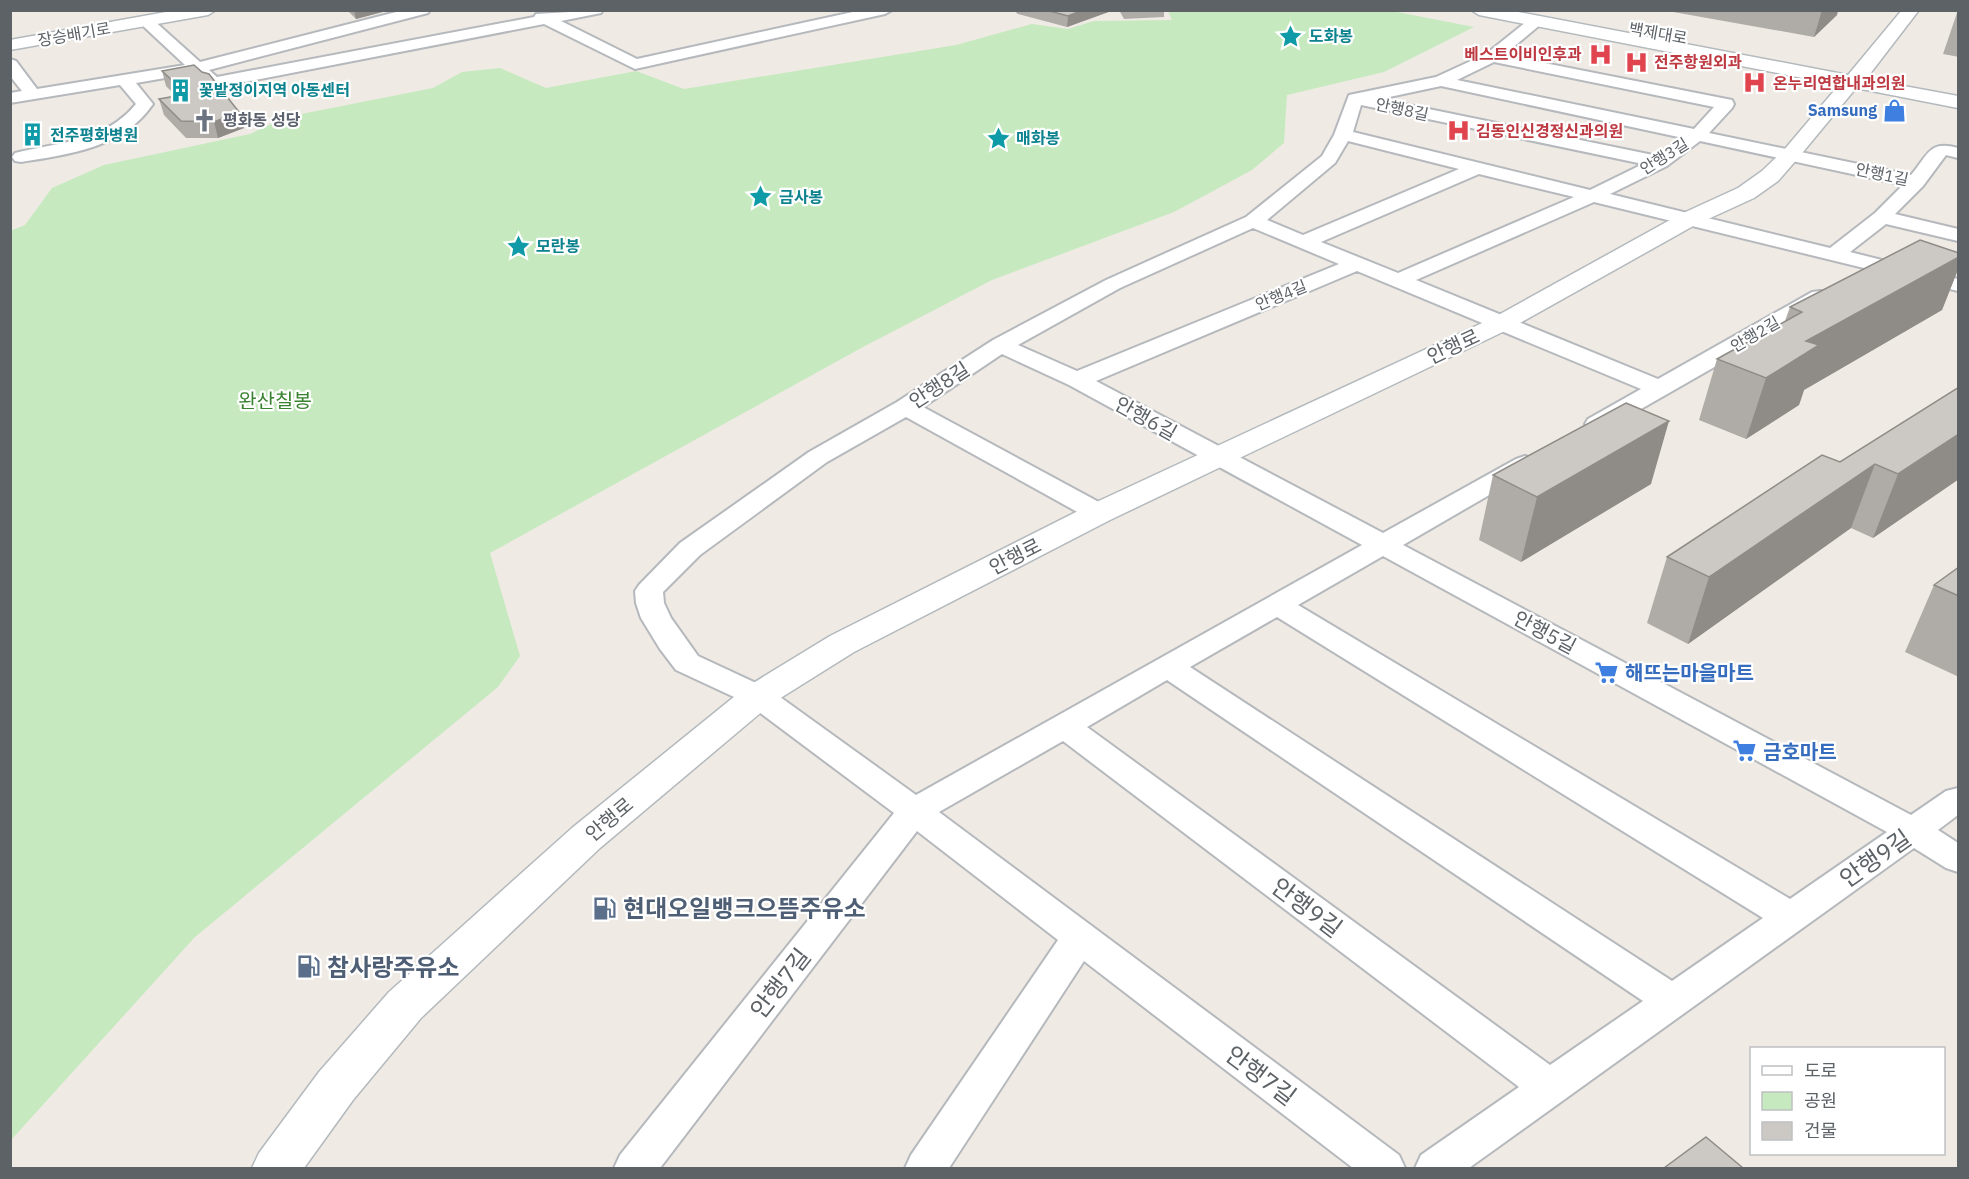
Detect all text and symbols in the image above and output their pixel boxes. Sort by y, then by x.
street label: 장승배기로 [36,18,112,50]
street label: 백제대로 [1627,18,1689,48]
place icon: 도화봉 [1278,23,1304,49]
place label: 도화봉 [1309,26,1353,46]
hospital icon: 베스트이비인후과 [1587,41,1613,67]
place label: 베스트이비인후과 [1464,44,1582,64]
hospital icon: 전주항원외과 [1623,49,1649,75]
place label: 전주항원외과 [1654,52,1742,72]
hospital icon: 온누리연합내과의원 [1742,70,1768,96]
place label: 온누리연합내과의원 [1773,73,1905,93]
building icon: 꽃밭정이지역 아동센터 [168,77,194,103]
place label: 꽃밭정이지역 아동센터 [199,80,350,100]
street label: 안행8길 [1374,94,1430,124]
shop icon: Samsung [1882,97,1908,123]
place label: Samsung [1808,100,1877,120]
church icon: 평화동 성당 [192,107,218,133]
place label: 평화동 성당 [223,110,301,130]
hospital icon: 김동인신경정신과의원 [1445,118,1471,144]
place label: 김동인신경정신과의원 [1476,121,1623,141]
building icon: 전주평화병원 [19,122,45,148]
place label: 전주평화병원 [50,125,138,145]
place icon: 매화봉 [985,125,1011,151]
place label: 매화봉 [1016,128,1060,148]
street label: 안행3길 [1636,133,1692,179]
street label: 안행1길 [1854,159,1910,189]
place icon: 금사봉 [748,184,774,210]
place label: 금사봉 [779,187,823,207]
place icon: 모란봉 [505,233,531,259]
place label: 모란봉 [536,236,580,256]
street label: 안행4길 [1252,276,1310,314]
street label: 안행2길 [1727,312,1783,356]
street label: 안행로 [1422,322,1484,370]
street label: 안행8길 [903,355,975,415]
park label: 완산칠봉 [238,387,312,414]
street label: 안행6길 [1110,390,1182,446]
street label: 안행로 [984,531,1046,581]
street label: 안행5길 [1509,604,1581,660]
supermarket icon: 해뜨는마을마트 [1594,659,1620,685]
place label: 해뜨는마을마트 [1625,659,1754,686]
supermarket icon: 금호마트 [1732,738,1758,764]
place label: 금호마트 [1763,738,1837,765]
street label: 안행로 [579,791,639,847]
street label: 안행9길 [1833,822,1917,894]
street label: 안행9길 [1265,870,1349,944]
place label: 현대오일뱅크으뜸주유소 [623,892,866,924]
fuel station icon: 현대오일뱅크으뜸주유소 [592,895,618,921]
street label: 안행7길 [743,941,817,1025]
place label: 참사랑주유소 [327,951,459,983]
fuel station icon: 참사랑주유소 [296,954,322,980]
street label: 안행7길 [1219,1038,1303,1112]
legend [1750,1047,1945,1155]
text: 도로 [1804,1059,1837,1082]
text: 공원 [1804,1089,1837,1112]
text: 건물 [1804,1119,1837,1142]

